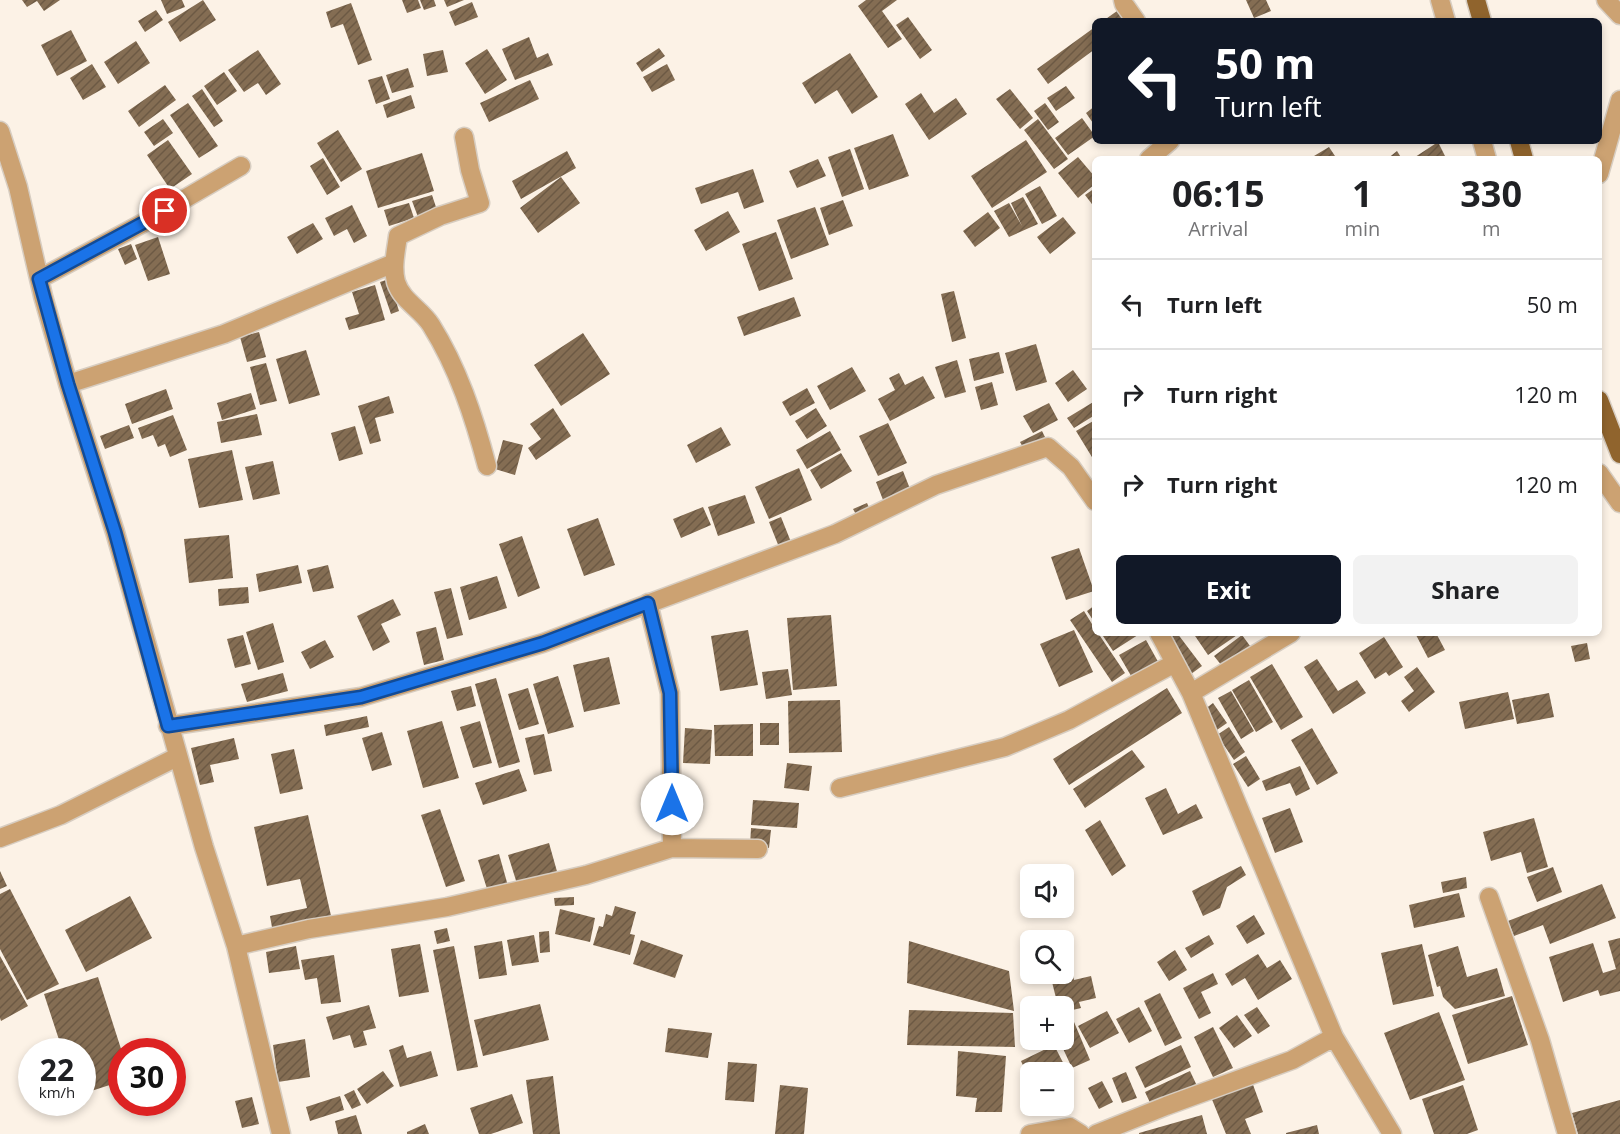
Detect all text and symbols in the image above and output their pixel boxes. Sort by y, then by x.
text: 50 m [1215,34,1315,91]
icon: left [1116,42,1194,120]
text: Turn left [1215,88,1322,125]
text: 06:15 [1172,169,1265,218]
text: 1 [1352,169,1373,218]
text: 330 [1460,169,1522,218]
pin [139,185,190,236]
icon: arrive [148,194,181,227]
text: Arrival [1188,215,1248,242]
text: min [1344,215,1380,242]
text: m [1482,215,1500,242]
icon: left [1116,288,1149,321]
text: Turn left [1167,289,1262,319]
text: 50 m [1527,289,1578,319]
icon: right [1116,378,1149,411]
text: Turn right [1167,379,1278,409]
text: 120 m [1514,379,1578,409]
icon: right [1116,468,1149,501]
text: Turn right [1167,469,1278,499]
text: 120 m [1514,469,1578,499]
button: Exit [1116,555,1341,624]
button: Share [1353,555,1578,624]
position arrow [640,772,704,836]
map controls [1020,864,1074,1116]
button: sound [1020,864,1074,918]
button: search [1020,930,1074,984]
button: + [1020,996,1074,1050]
speed limit sign: 30 [108,1038,186,1116]
text: 22 [40,1049,74,1090]
button: − [1020,1062,1074,1116]
text: km/h [39,1082,75,1102]

